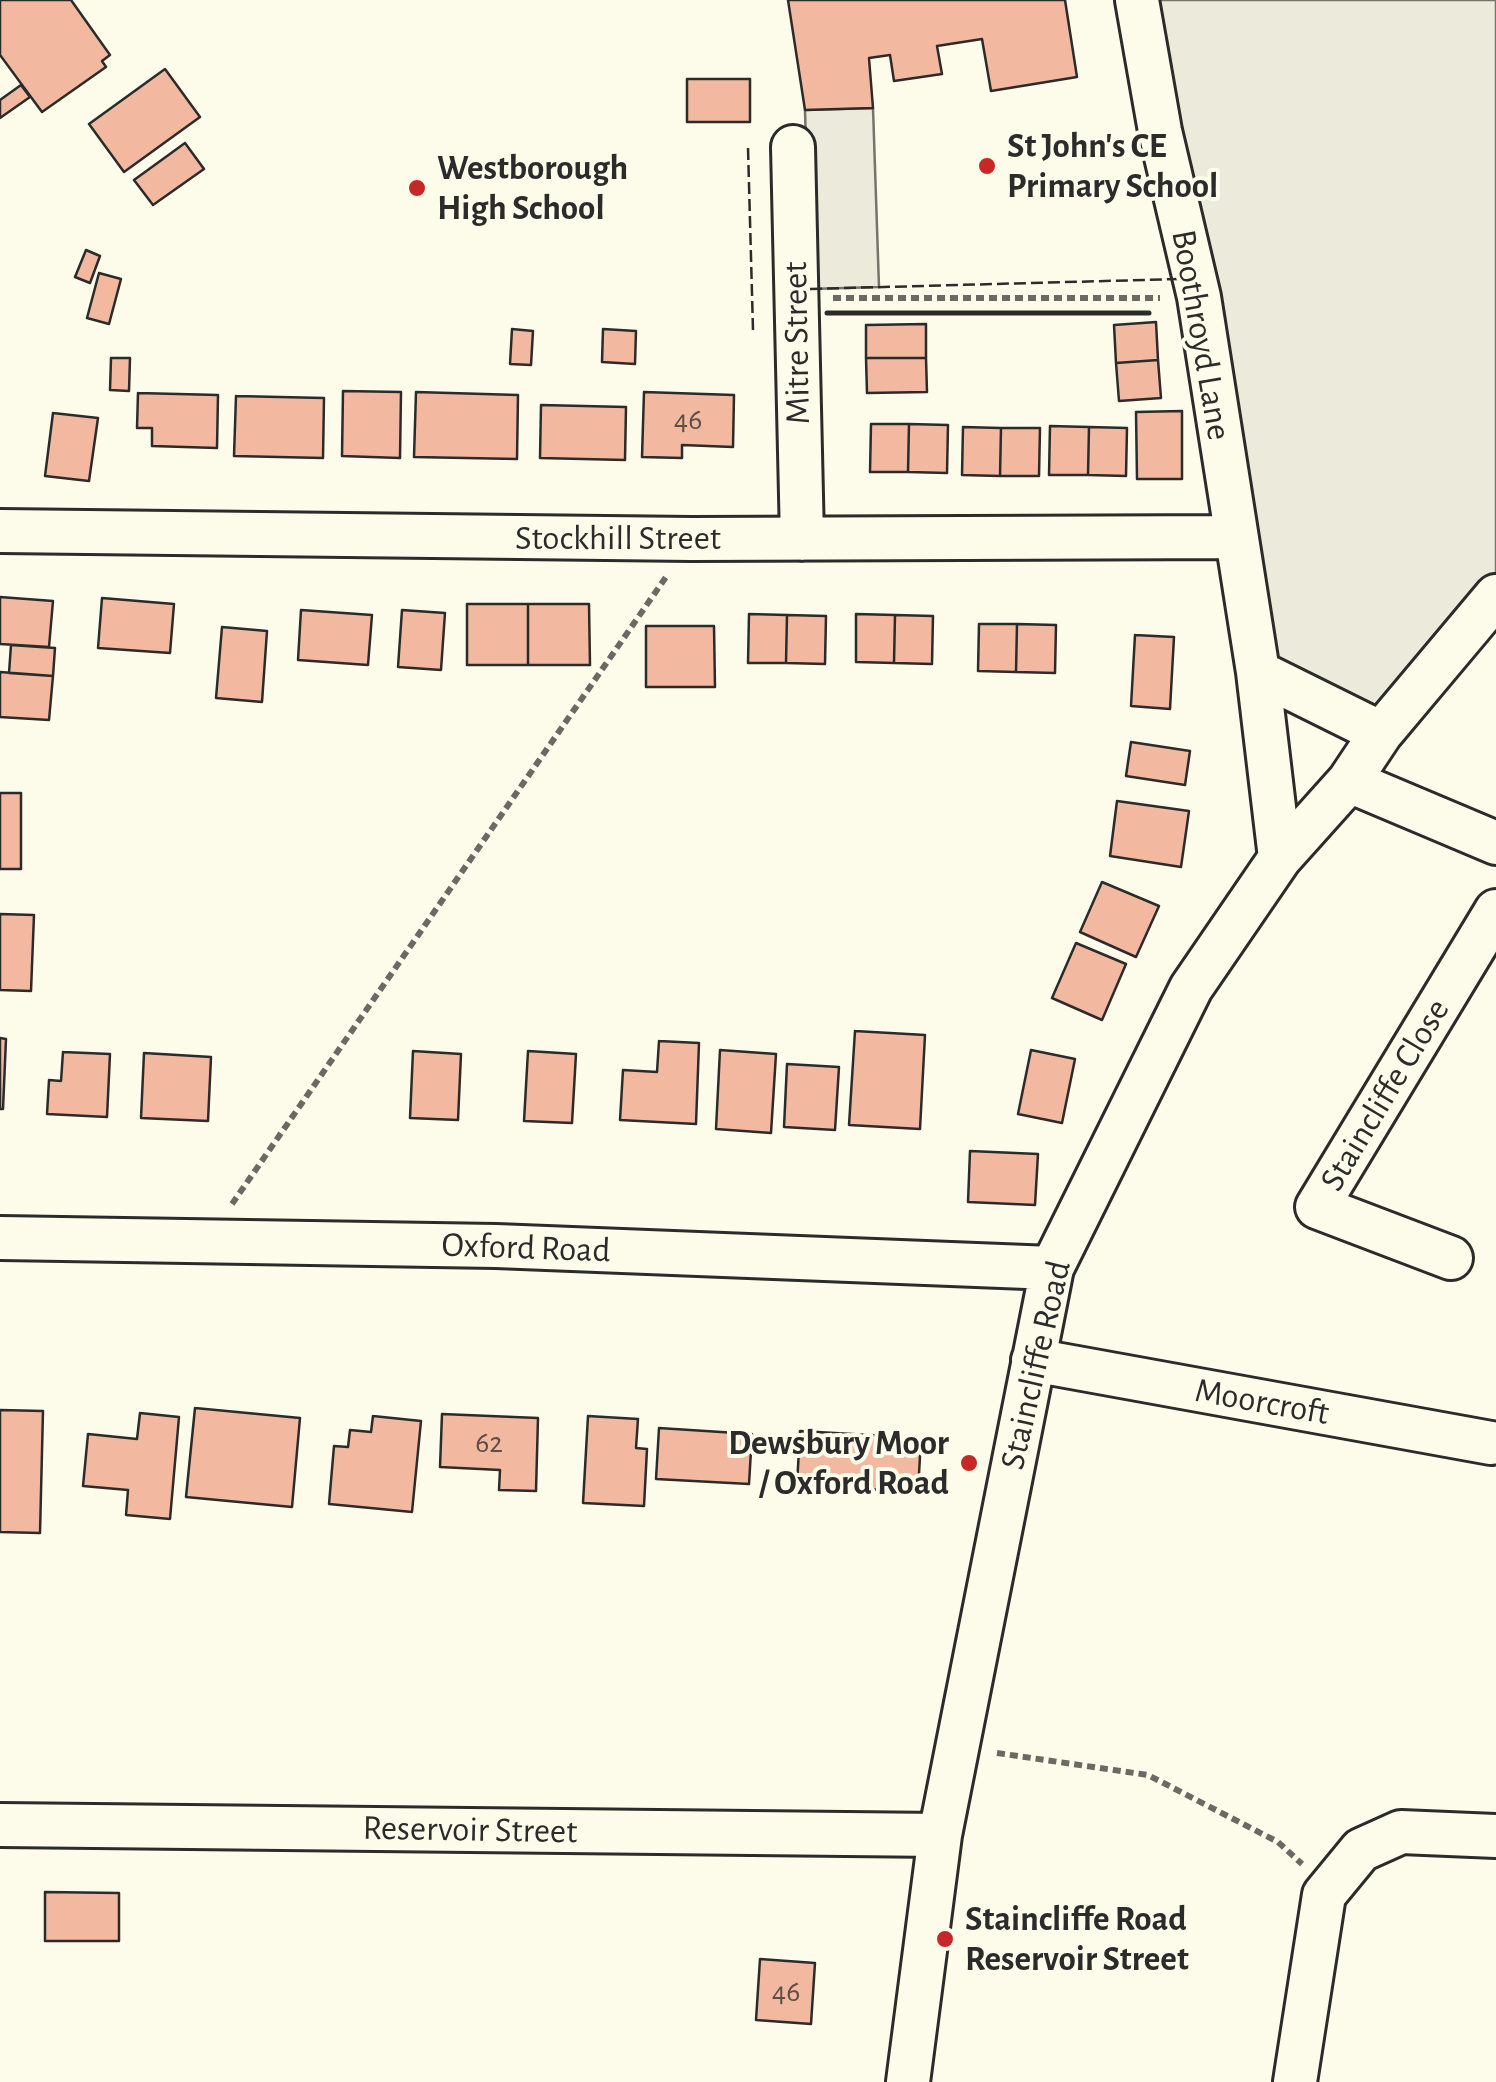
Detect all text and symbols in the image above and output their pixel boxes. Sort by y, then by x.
place label: St John's CE Primary School [1007,125,1218,207]
place label: Westborough High School [437,147,628,229]
marker: St John's CE Primary School [976,155,998,177]
marker: Westborough High School [406,177,428,199]
street label: Boothroyd Lane [1162,227,1240,443]
street label: Mitre Street [775,261,819,425]
house number: 46 [674,402,702,438]
street label: Stockhill Street [515,517,721,559]
street label: Staincliffe Close [1311,991,1459,1199]
street label: Oxford Road [441,1224,611,1272]
street label: Staincliffe Road [992,1256,1080,1474]
street label: Moorcroft [1192,1370,1332,1434]
place label: Dewsbury Moor / Oxford Road [728,1422,949,1504]
house number: 62 [475,1425,503,1461]
marker: Dewsbury Moor / Oxford Road [958,1452,980,1474]
street label: Reservoir Street [362,1807,578,1853]
place label: Staincliffe Road Reservoir Street [965,1898,1189,1980]
marker: Staincliffe Road Reservoir Street [934,1928,956,1950]
house number: 46 [772,1974,800,2010]

